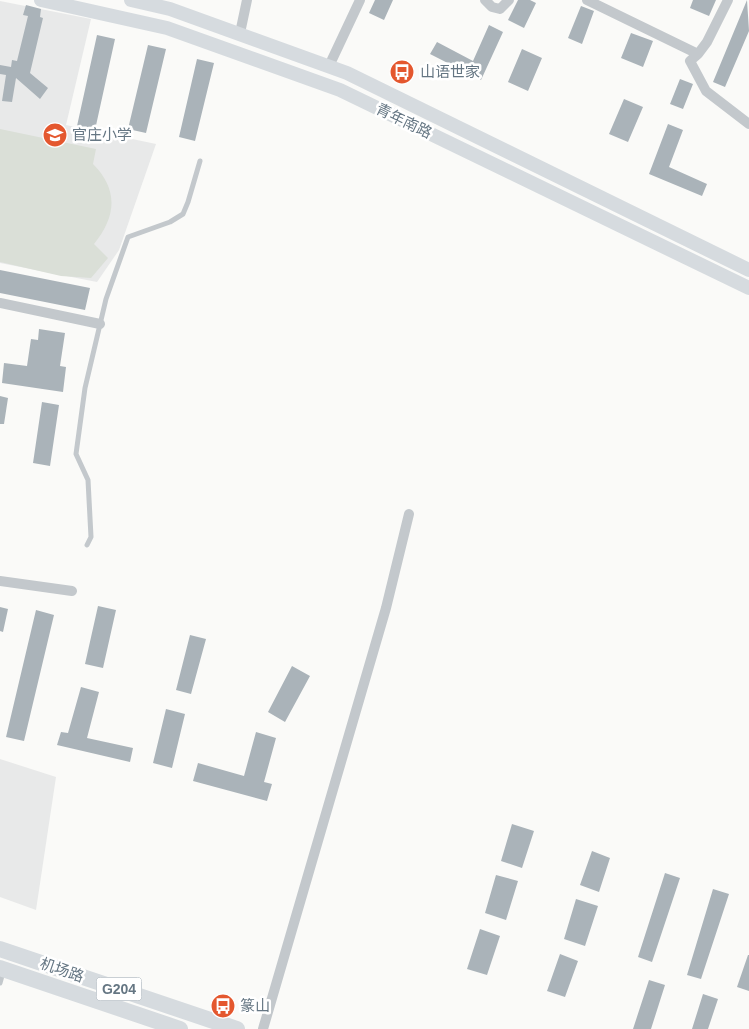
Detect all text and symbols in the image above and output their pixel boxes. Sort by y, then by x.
bus stop icon: 山语世家 [389,59,415,85]
place label: 山语世家 [420,63,480,80]
street label: 青年南路 [374,100,435,141]
school or university icon: 官庄小学 [42,122,68,148]
place label: 官庄小学 [72,126,132,143]
street label: 机场路 [38,954,86,985]
road number: G204 [96,978,142,1001]
bus stop icon: 篆山 [210,993,236,1019]
place label: 篆山 [240,997,270,1014]

